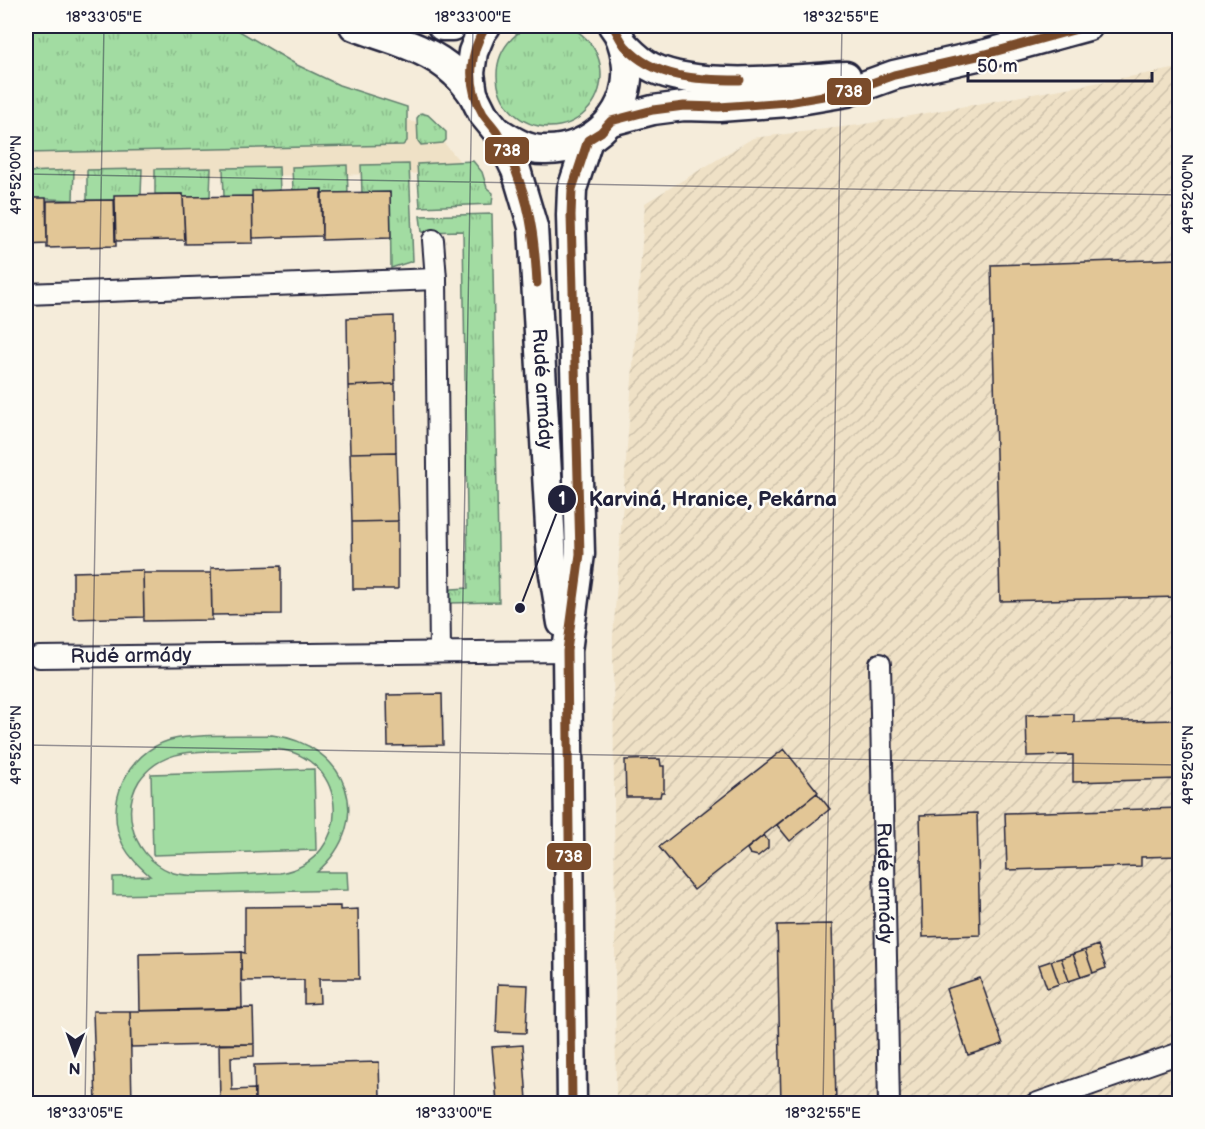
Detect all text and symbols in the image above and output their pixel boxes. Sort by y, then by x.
text: 18°33'05"E [66,8,142,27]
text: 18°33'00"E [435,8,511,27]
text: 18°32'55"E [803,8,879,27]
scale bar [968,45,1152,83]
text: 50 m [977,56,1018,77]
line badge: 738 [826,77,872,106]
text: 738 [835,83,863,102]
text: 49°52'00"N [7,135,26,215]
line badge: 738 [484,136,530,165]
text: 738 [493,142,521,161]
text: 49°52'00"N [1179,154,1198,234]
street label: Rudé armády [527,328,558,450]
callout: Karviná, Hranice, Pekárna [547,479,850,518]
text: Karviná, Hranice, Pekárna [589,487,837,512]
text: 1 [558,489,566,510]
street label: Rudé armády [70,643,192,669]
text: 49°52'05"N [7,705,26,785]
text: 49°52'05"N [1179,725,1198,805]
street label: Rudé armády [871,822,898,944]
line badge: 738 [546,842,592,871]
text: 738 [555,848,583,867]
north arrow [45,1024,105,1084]
text: N [69,1058,81,1077]
text: 18°33'05"E [47,1104,123,1123]
text: 18°33'00"E [416,1104,492,1123]
text: 18°32'55"E [785,1104,861,1123]

